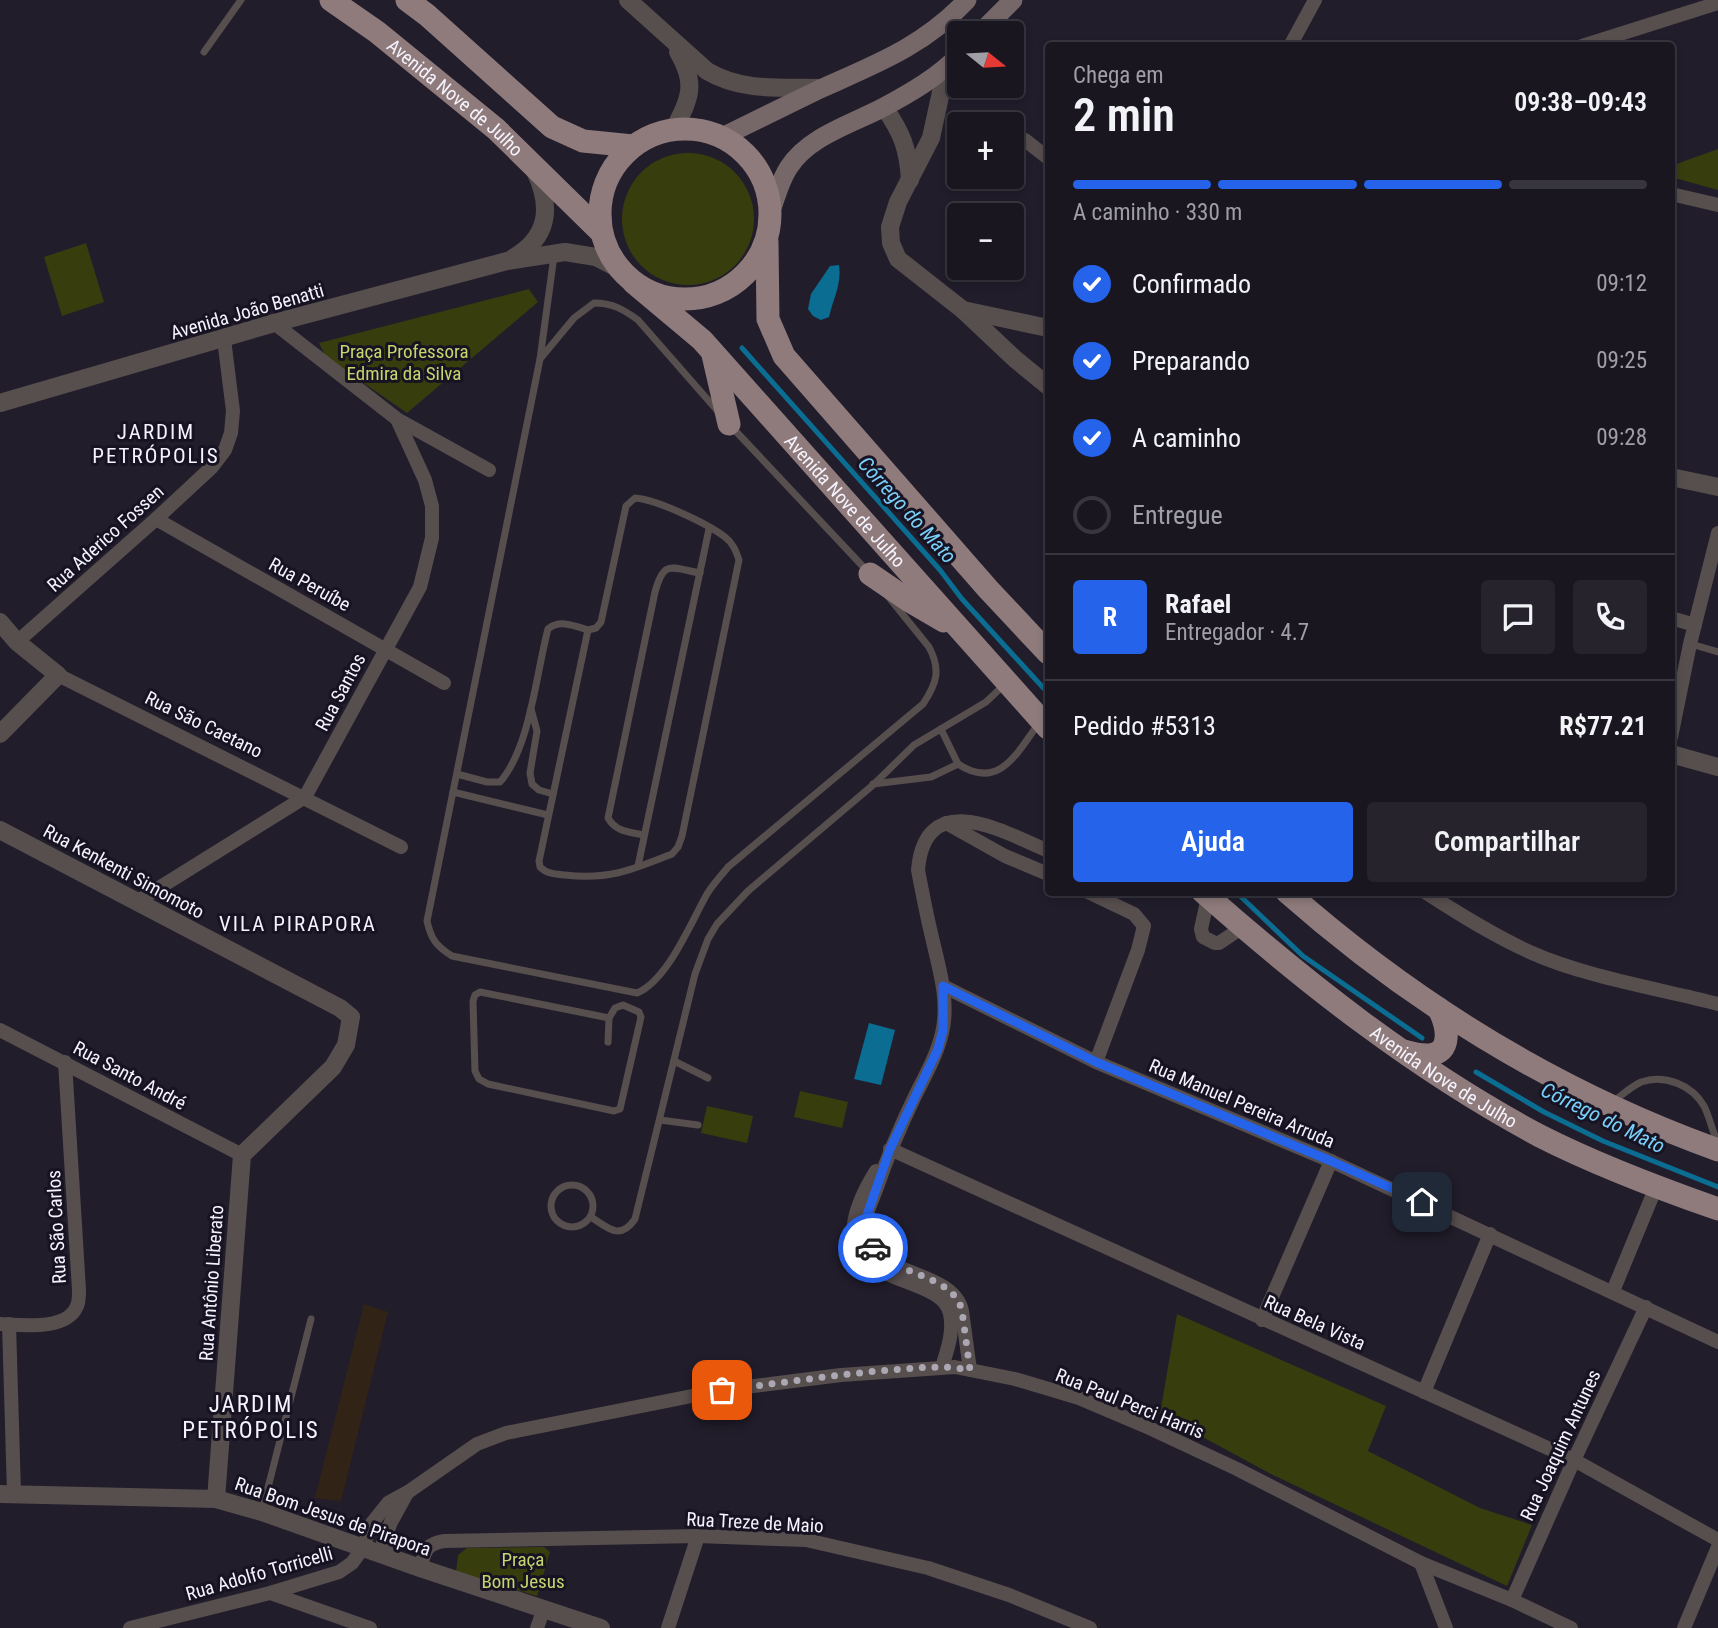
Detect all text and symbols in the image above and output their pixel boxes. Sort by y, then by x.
north arrow [947,21,1024,98]
map controls [947,21,1024,280]
street label: Avenida Nove de Julho [382,34,528,161]
text: Chega em [1073,62,1164,89]
text: 09:38–09:43 [1514,87,1647,117]
text: 2 min [1073,88,1175,142]
button: + [947,112,1024,189]
text: A caminho · 330 m [1073,199,1242,226]
button: − [947,203,1024,280]
icon: check [1073,265,1111,303]
text: Confirmado [1132,269,1251,299]
text: 09:12 [1596,270,1647,297]
street label: Avenida João Benatti [168,279,327,344]
park label: Praça Professora Edmira da Silva [339,340,469,385]
icon: check [1073,342,1111,380]
text: Preparando [1132,346,1250,376]
text: 09:25 [1596,347,1647,374]
icon: check [1073,419,1111,457]
district label: JARDIM PETRÓPOLIS [92,420,220,468]
text: A caminho [1132,423,1241,453]
text: 09:28 [1596,424,1647,451]
street label: Avenida Nove de Julho [780,430,910,572]
water label: Córrego do Mato [853,452,961,568]
street label: Rua Aderico Fossen [42,480,168,597]
text: Entregue [1132,500,1223,530]
street label: Rua Peruíbe [265,553,355,616]
button: chat [1481,580,1555,654]
button: phone [1573,580,1647,654]
text: Rafael [1165,589,1231,619]
text: R [1103,602,1117,632]
text: Entregador · 4.7 [1165,619,1309,646]
street label: Rua Santos [310,650,370,735]
street label: Rua São Caetano [141,686,266,763]
text: Pedido #5313 [1073,711,1216,741]
text: R$77.21 [1559,711,1647,741]
button: Ajuda [1073,802,1353,882]
button: Compartilhar [1367,802,1647,882]
street label: Rua Kenkenti Simomoto [39,819,208,924]
district label: VILA PIRAPORA [219,912,377,936]
street label: Avenida Nove de Julho [1366,1021,1521,1133]
street label: Rua Santo André [69,1036,190,1115]
street label: Rua Manuel Pereira Arruda [1145,1054,1338,1153]
water label: Córrego do Mato [1537,1078,1669,1158]
street label: Rua São Carlos [42,1170,71,1284]
pin [1392,1172,1452,1232]
icon: home [1403,1183,1441,1221]
street label: Rua Antônio Liberato [195,1204,228,1362]
courier [838,1213,908,1283]
icon: car [854,1229,892,1267]
street label: Rua Bela Vista [1261,1290,1369,1355]
pin [692,1360,752,1420]
street label: Rua Paul Perci Harris [1052,1363,1207,1444]
street label: Rua Joaquim Antunes [1515,1366,1606,1524]
icon: bag [703,1371,741,1409]
district label: JARDIM PETRÓPOLIS [182,1391,320,1444]
street label: Rua Bom Jesus de Pirapora [232,1472,434,1561]
street label: Rua Treze de Maio [686,1507,824,1538]
street label: Rua Adolfo Torricelli [183,1542,335,1605]
park label: Praça Bom Jesus [481,1548,565,1593]

